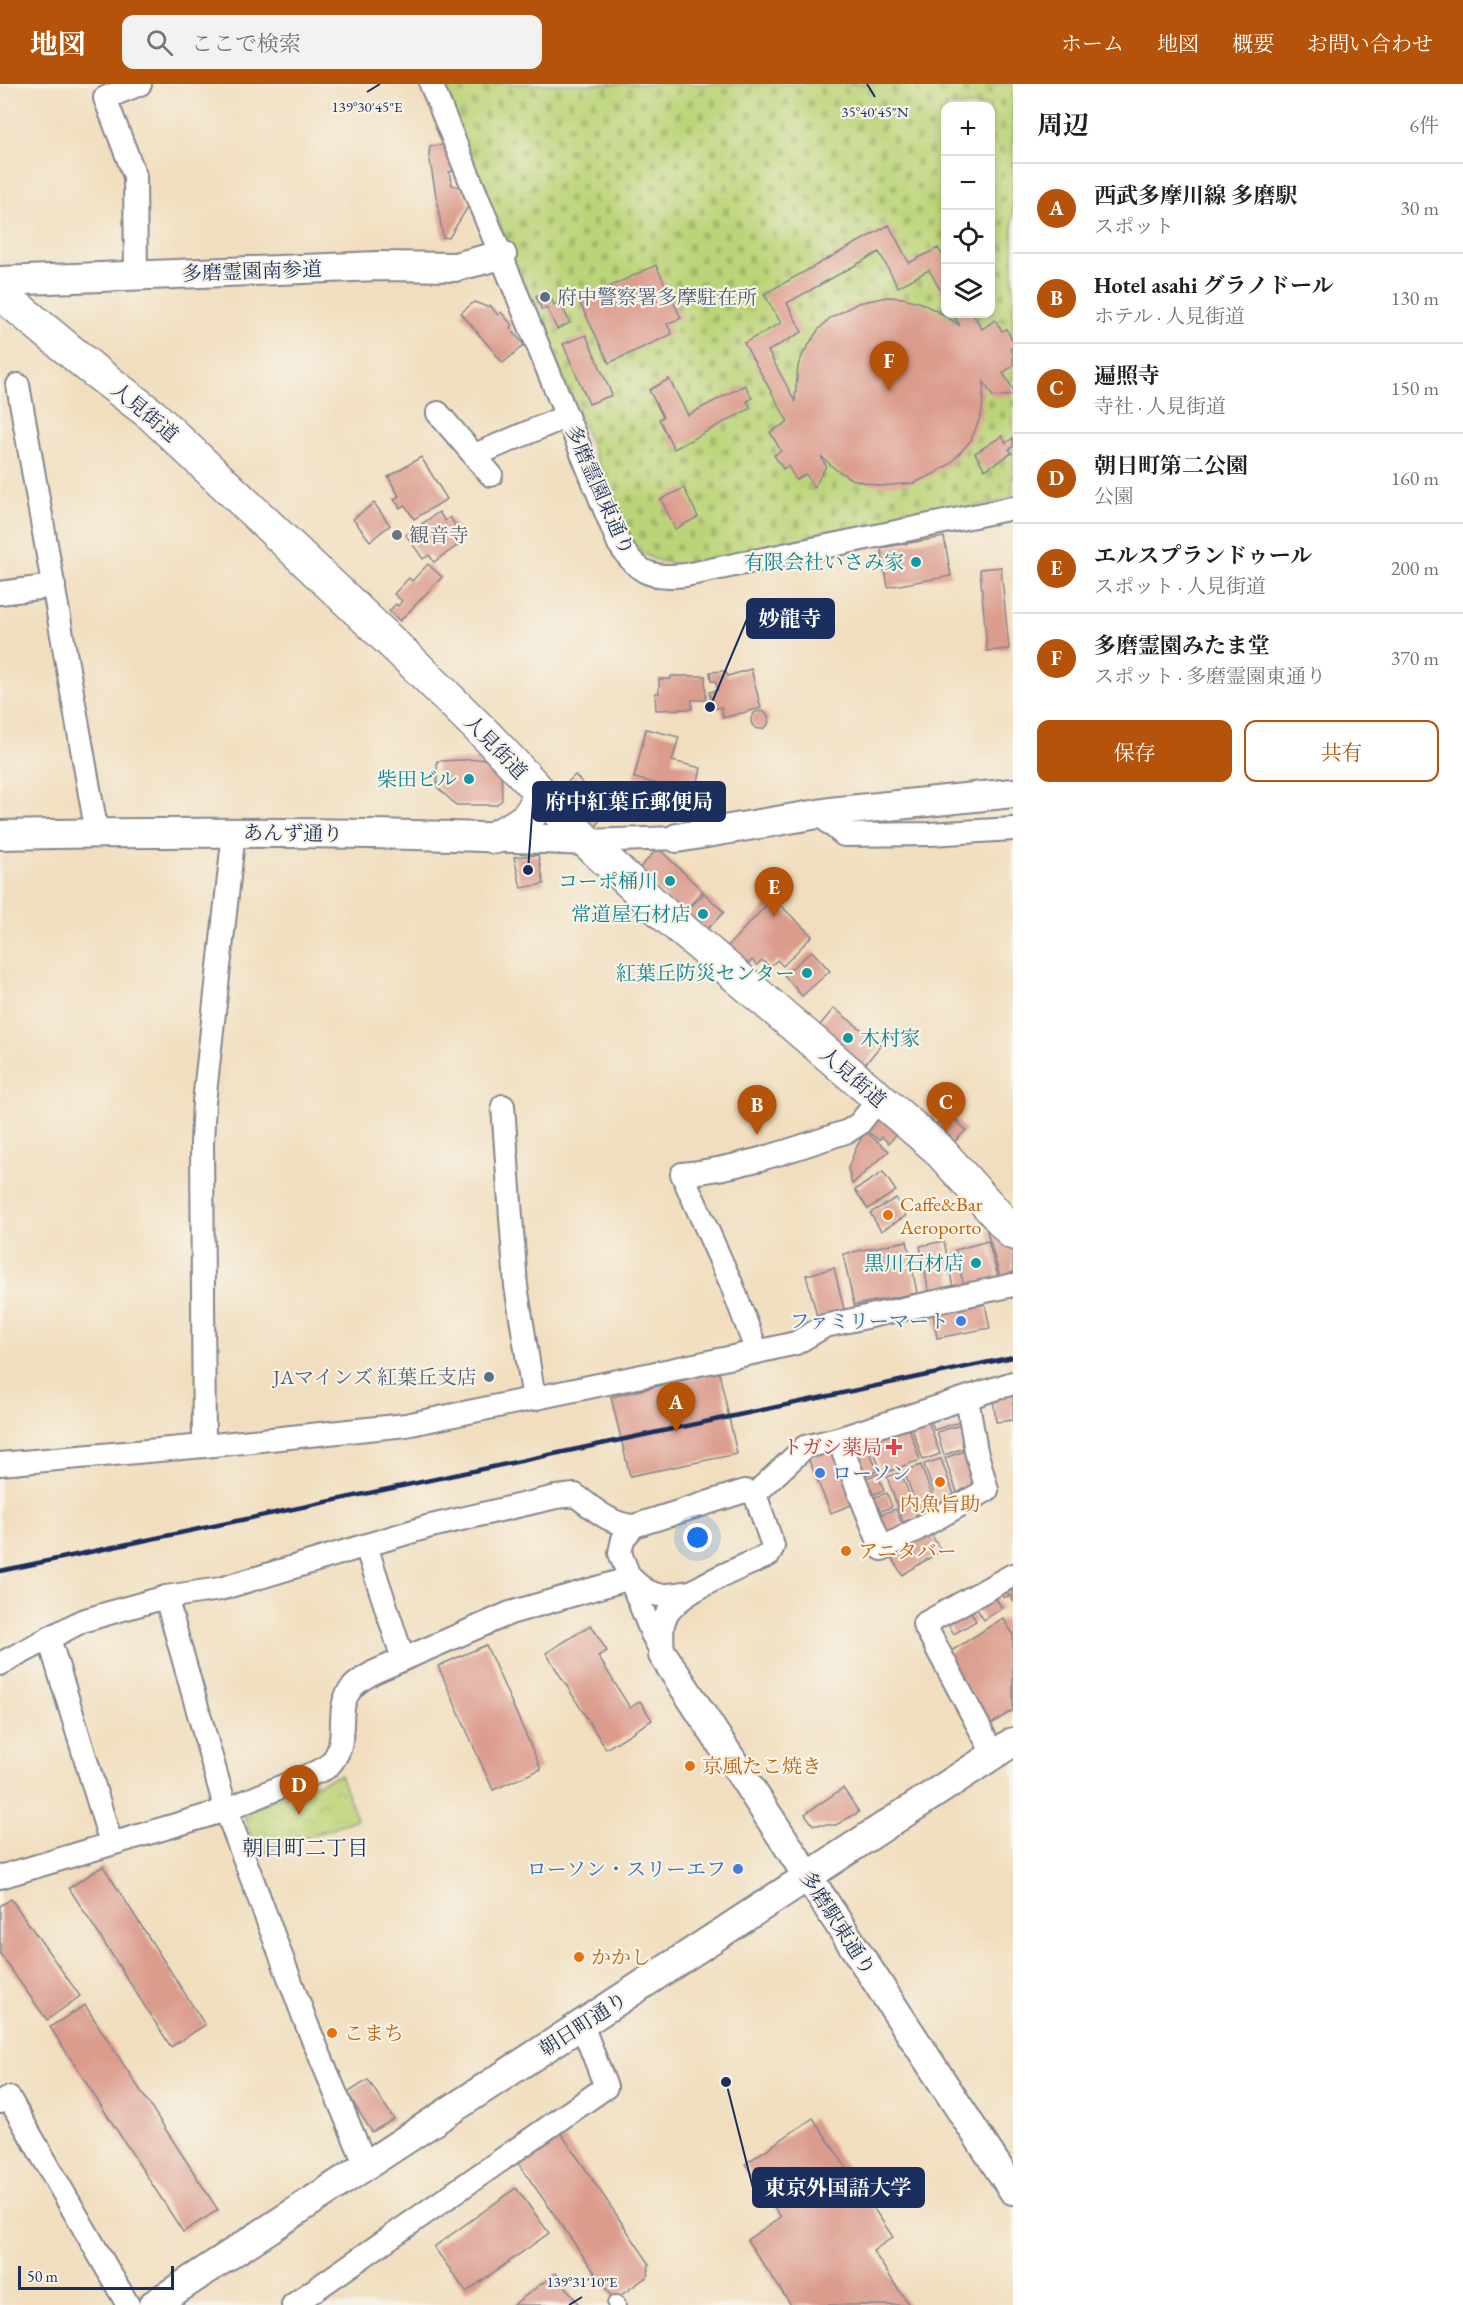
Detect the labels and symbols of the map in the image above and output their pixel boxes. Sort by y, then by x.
text: 139°30'45"E [331,97,403,116]
text: 35°40'45"N [841,102,909,121]
street label: 多磨霊園南参道 [182,256,322,286]
place label: 府中警察署多摩駐在所 [557,284,757,310]
marker: 府中警察署多摩駐在所 [538,290,552,304]
pin: F [870,342,908,391]
street label: 人見街道 [106,376,184,448]
street label: 多磨霊園東通り [560,421,640,559]
place label: 観音寺 [409,522,469,548]
marker: 観音寺 [390,528,404,542]
place label: 有限会社いさみ家 [744,549,904,575]
marker: 有限会社いさみ家 [909,555,923,569]
callout: 妙龍寺 [747,599,834,638]
text: 妙龍寺 [759,605,822,632]
street label: 人見街道 [459,709,533,785]
place label: 柴田ビル [377,766,457,792]
marker: 柴田ビル [462,772,476,786]
callout: 府中紅葉丘郵便局 [533,782,725,821]
text: 府中紅葉丘郵便局 [545,788,713,815]
street label: あんず通り [243,819,343,847]
place label: コーポ桶川 [558,868,658,894]
pin: E [754,868,794,917]
marker: コーポ桶川 [663,874,677,888]
place label: 常道屋石材店 [571,901,691,927]
marker: 常道屋石材店 [696,907,710,921]
place label: 紅葉丘防災センター [616,960,795,986]
marker: 紅葉丘防災センター [800,966,814,980]
place label: 木村家 [860,1025,920,1051]
marker: 木村家 [841,1031,855,1045]
street label: 人見街道 [814,1041,892,1113]
pin: C [926,1082,966,1132]
pin: B [738,1086,777,1135]
place label: Caffe&Bar Aeroporto [899,1191,983,1240]
marker: Caffe&Bar Aeroporto [881,1208,895,1222]
place label: 黒川石材店 [864,1250,964,1276]
marker: 黒川石材店 [969,1256,983,1270]
place label: ファミリーマート [789,1308,949,1334]
marker: ファミリーマート [954,1314,968,1328]
place label: JAマインズ 紅葉丘支店 [271,1364,477,1390]
marker: JAマインズ 紅葉丘支店 [482,1370,496,1384]
pin: A [656,1382,696,1432]
place label: トガシ薬局 [783,1434,882,1460]
marker: トガシ薬局 [887,1440,901,1454]
place label: ローソン [832,1460,911,1486]
marker: ローソン [813,1466,827,1480]
marker: 内魚旨助 [933,1475,947,1489]
place label: 内魚旨助 [900,1491,980,1517]
your location [683,1523,712,1552]
place label: アニタバー [858,1538,957,1564]
marker: アニタバー [839,1544,853,1558]
place label: 京風たこ焼き [702,1753,822,1779]
marker: 京風たこ焼き [683,1759,697,1773]
pin: D [280,1766,318,1815]
district label: 朝日町二丁目 [242,1834,368,1861]
place label: ローソン・スリーエフ [527,1856,726,1882]
marker: ローソン・スリーエフ [731,1862,745,1876]
street label: 多磨駅東通り [794,1866,882,1980]
place label: かかし [591,1944,651,1970]
marker: かかし [572,1950,586,1964]
street label: 朝日町通り [534,1986,632,2062]
place label: こまち [344,2020,404,2046]
marker: こまち [325,2026,339,2040]
callout: 東京外国語大学 [753,2168,924,2207]
text: 東京外国語大学 [765,2174,912,2201]
scale bar [18,2263,174,2290]
text: 139°31'10"E [546,2272,618,2291]

